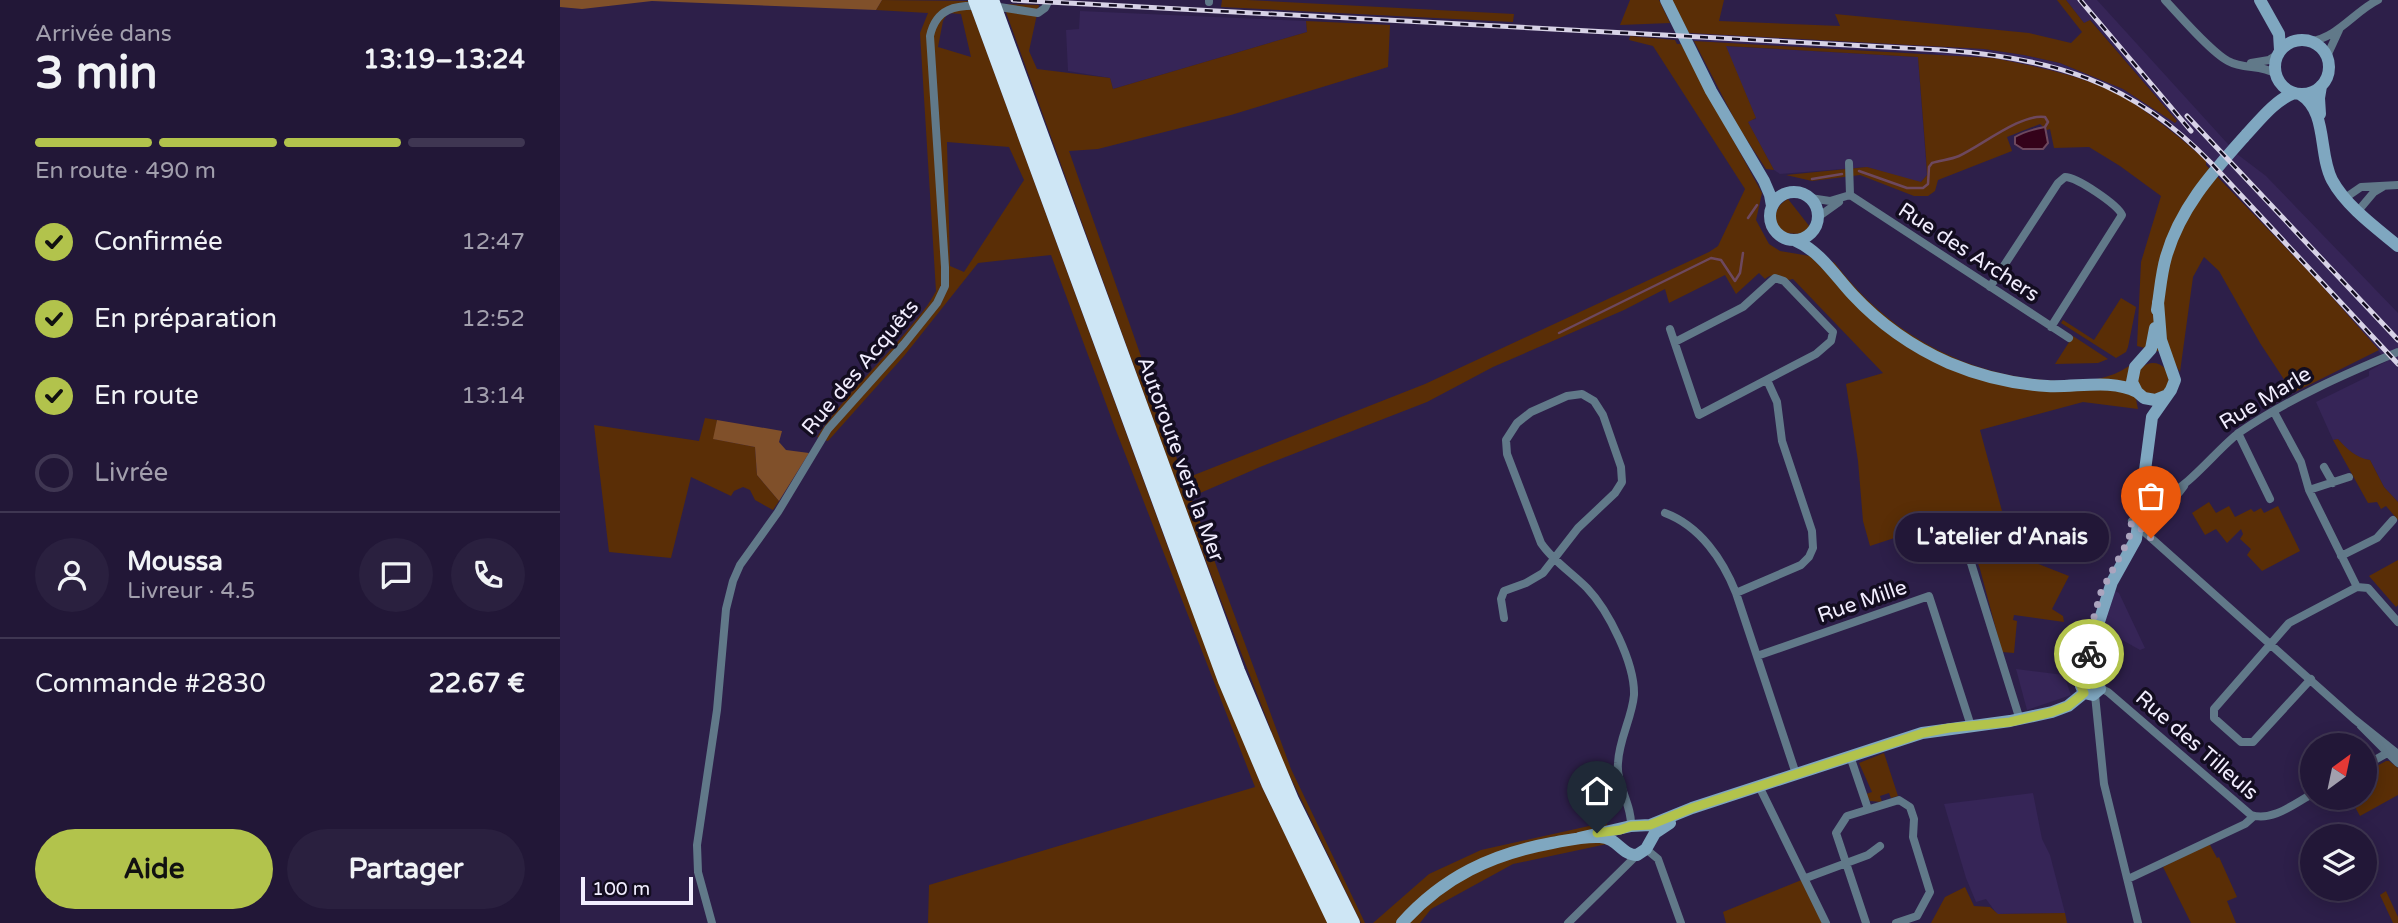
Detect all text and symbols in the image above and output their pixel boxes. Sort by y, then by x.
text: Arrivée dans [35,20,172,48]
text: 13:19–13:24 [363,44,525,75]
text: 3 min [35,46,158,101]
text: En route · 490 m [35,157,216,185]
street label: Rue des Archers [1894,198,2044,307]
icon: check [35,223,73,261]
text: Confirmée [94,226,223,257]
text: 12:47 [461,228,525,256]
street label: Rue des Acquêts [797,295,924,440]
icon: check [35,300,73,338]
text: En préparation [94,303,277,334]
text: 12:52 [461,305,525,333]
street label: Autoroute vers la Mer [1132,353,1229,565]
street label: Rue Marle [2215,361,2316,435]
icon: check [35,377,73,415]
text: En route [94,380,199,411]
text: 13:14 [461,382,525,410]
text: Livrée [94,457,168,488]
pin [2121,466,2181,538]
icon: bag [2132,477,2170,515]
callout: L'atelier d'Anais [1896,514,2109,562]
text: L'atelier d'Anais [1916,523,2088,551]
button: person [35,538,109,612]
button: chat [359,538,433,612]
button: phone [451,538,525,612]
text: Moussa [127,546,223,577]
street label: Rue Mille [1814,575,1910,628]
text: Livreur · 4.5 [127,577,255,605]
courier [2054,619,2124,689]
icon: bike [2070,635,2108,673]
text: Commande #2830 [35,668,266,699]
text: 22.67 € [428,668,525,699]
street label: Rue des Tilleuls [2130,685,2263,805]
north arrow [2300,733,2376,810]
map controls [2300,733,2377,901]
pin [1567,761,1627,833]
icon: home [1578,772,1616,810]
button: layers [2300,824,2377,901]
button: Aide [35,829,273,909]
button: Partager [287,829,525,909]
scale bar [581,874,693,906]
text: 100 m [592,878,650,900]

